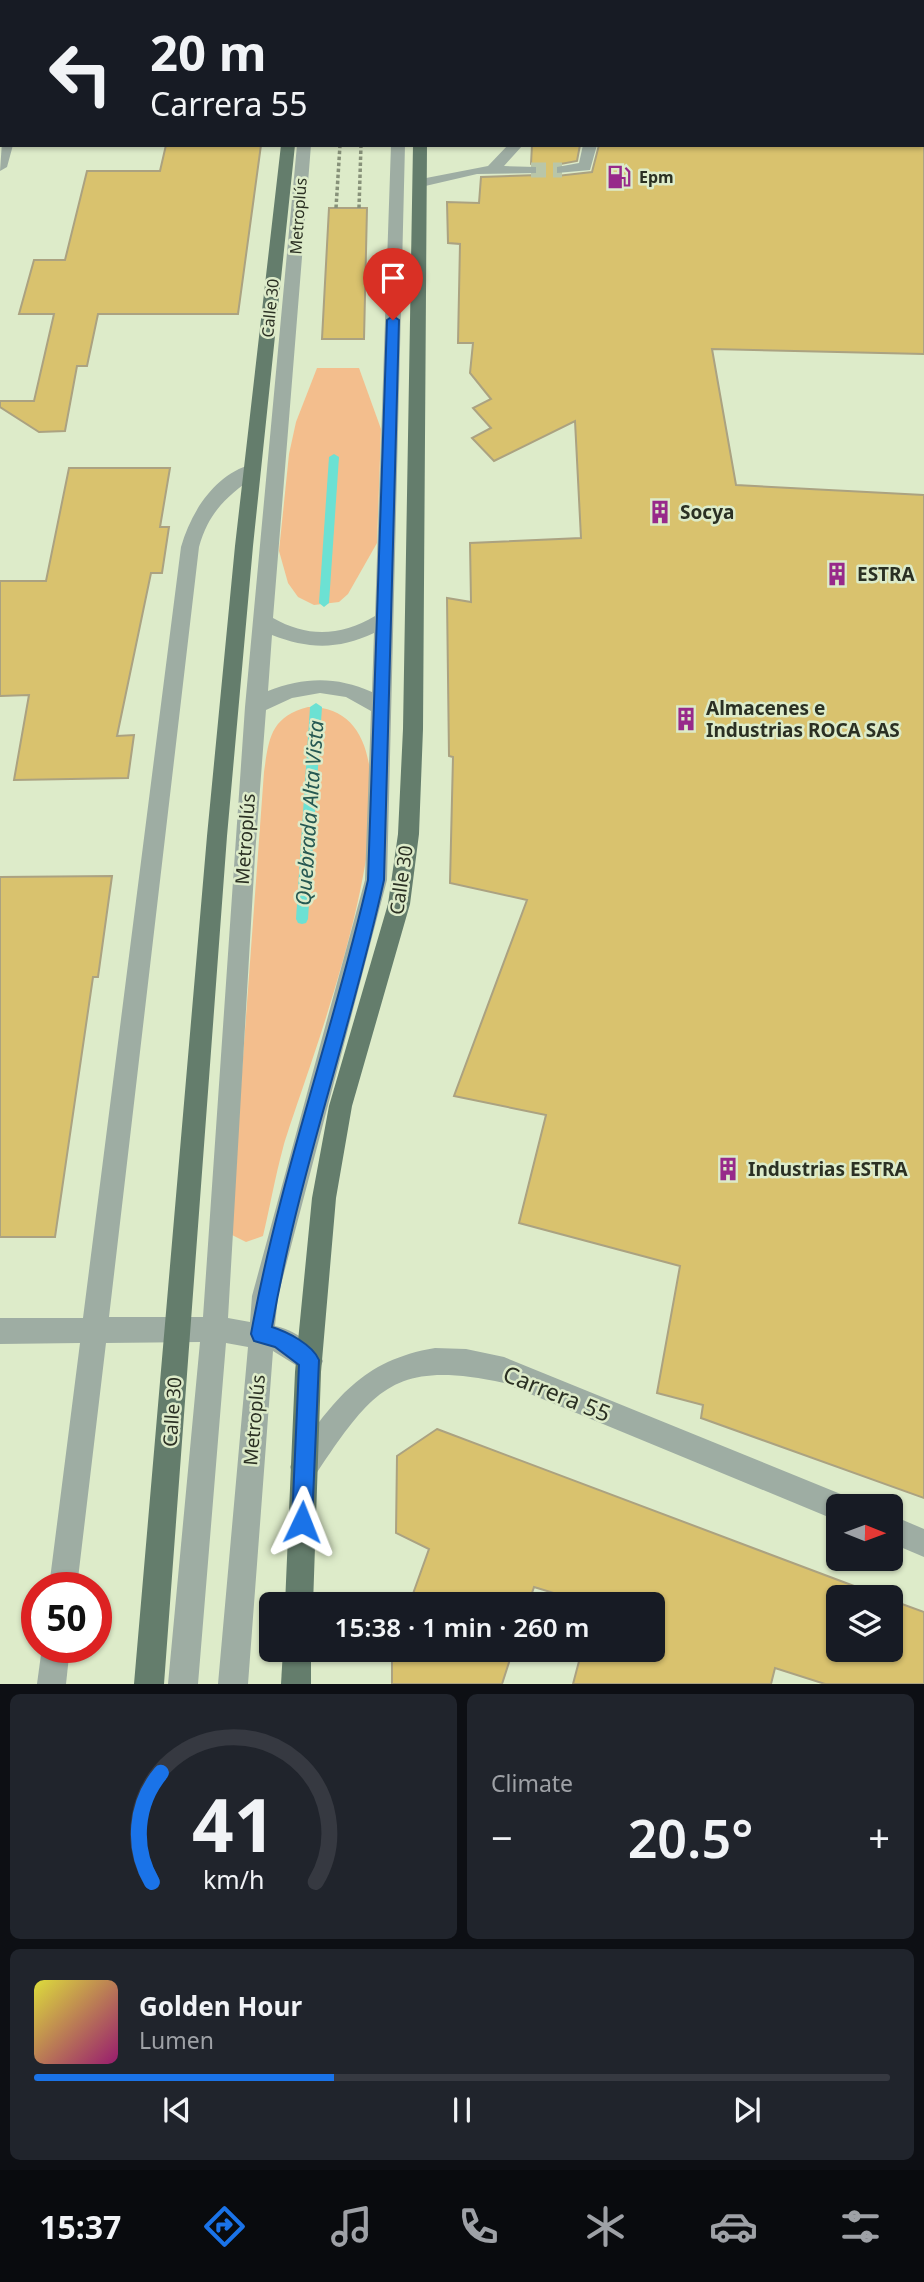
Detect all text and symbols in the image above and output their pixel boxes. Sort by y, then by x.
text: 20 m [150,19,267,85]
icon: left [35,28,126,119]
text: Carrera 55 [150,82,307,125]
fuel station icon: Epm [605,163,633,191]
place label: Epm [639,166,674,188]
street label: Metroplús [284,177,312,255]
pin [363,248,423,320]
icon: arrive [374,259,412,297]
street label: Calle 30 [256,278,284,338]
building icon: Socya [646,498,674,526]
place label: Socya [680,499,734,525]
building icon: ESTRA [823,560,851,588]
place label: ESTRA [857,561,916,587]
place label: Almacenes e Industrias ROCA SAS [706,695,900,743]
building icon: Almacenes e Industrias ROCA SAS [672,705,700,733]
water label: Quebrada Alta Vista [289,719,329,907]
street label: Metroplús [229,793,261,885]
street label: Calle 30 [383,844,419,916]
building icon: Industrias ESTRA [714,1155,742,1183]
place label: Industrias ESTRA [748,1156,908,1182]
street label: Carrera 55 [499,1357,615,1429]
street label: Metroplús [237,1373,271,1467]
street label: Calle 30 [157,1376,187,1448]
position arrow [265,1485,339,1559]
north arrow [826,1494,903,1572]
map controls [826,1494,903,1662]
speed limit sign: 50 [21,1572,112,1663]
button: layers [826,1585,903,1662]
text: 15:38 · 1 min · 260 m [335,1609,589,1645]
text: Climate [491,1767,573,1799]
text: 41 [192,1775,275,1874]
text: 20.5° [628,1802,753,1873]
text: − [491,1811,513,1863]
text: + [868,1811,890,1863]
text: km/h [203,1862,264,1896]
text: Golden Hour [139,1988,302,2024]
text: Lumen [139,2024,214,2056]
icon: previous [158,2091,196,2129]
icon: pause [443,2091,481,2129]
icon: next [728,2091,766,2129]
icon: directions [200,2202,249,2251]
icon: music [327,2202,376,2251]
icon: phone [454,2202,503,2251]
icon: climate [581,2202,630,2251]
icon: car [709,2202,758,2251]
icon: filters [836,2202,885,2251]
text: 15:37 [39,2205,121,2248]

